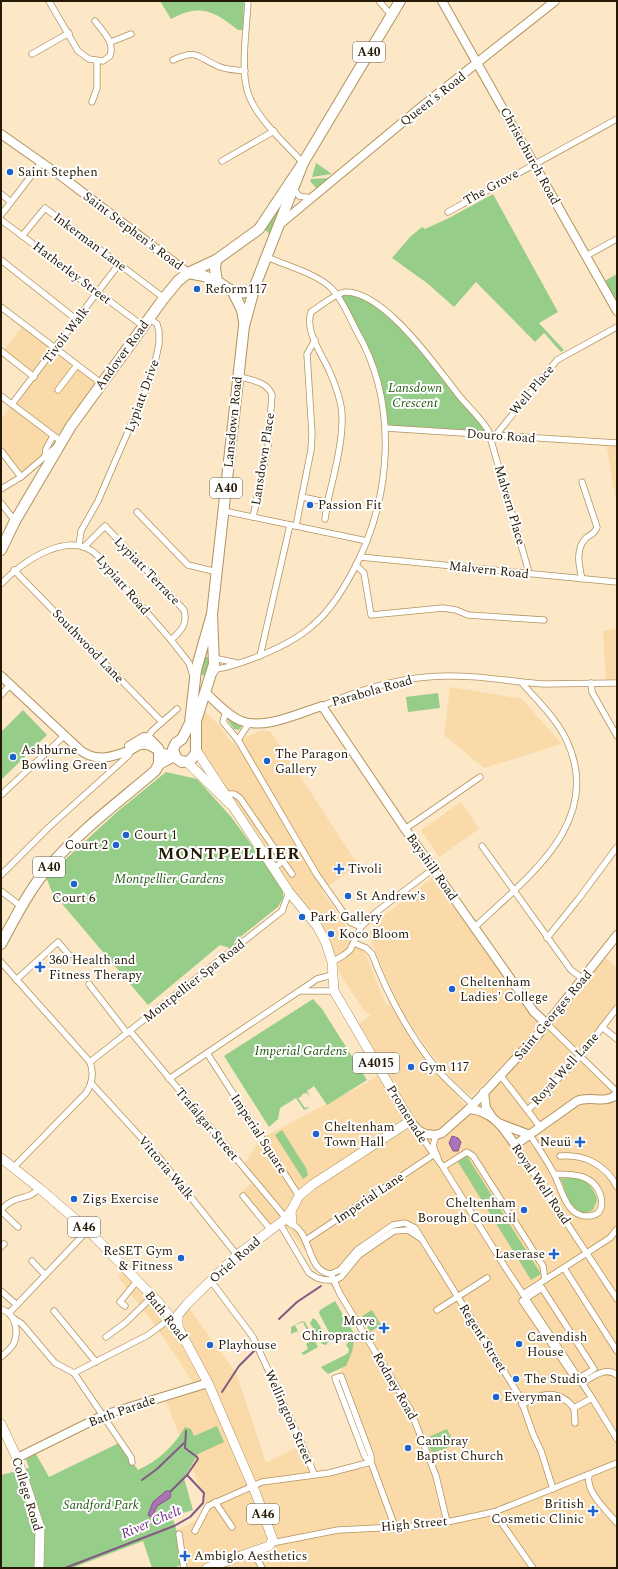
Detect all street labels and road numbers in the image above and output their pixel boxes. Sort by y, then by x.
road number: A40 [353,42,385,62]
street label: Queen's Road [396,67,470,131]
street label: Christchurch Road [495,104,565,208]
street label: The Grove [460,164,522,210]
street label: Saint Stephen's Road [79,187,187,275]
street label: Inkerman Lane [49,208,131,276]
street label: Hatherley Street [28,237,116,310]
street label: Tivoli Walk [38,302,94,368]
street label: Andover Road [90,316,154,394]
street label: Lypiatt Drive [120,357,164,435]
street label: Well Place [505,360,559,420]
street label: Lansdown Road [218,375,248,469]
street label: Lansdown Place [246,411,280,507]
street label: Douro Road [466,424,536,448]
street label: Malvern Place [489,463,531,547]
road number: A40 [210,478,242,498]
street label: Lypiatt Terrace [109,532,185,610]
street label: Lypiatt Road [91,551,155,619]
street label: Malvern Road [448,556,530,584]
street label: Southwood Lane [47,604,129,688]
street label: Parabola Road [329,670,415,712]
street label: Bayshill Road [401,829,463,905]
road number: A40 [33,857,65,877]
street label: Montpellier Spa Road [139,935,249,1027]
street label: Saint Georges Road [509,965,597,1065]
street label: Royal Well Lane [526,1028,604,1110]
road number: A4015 [353,1053,399,1073]
street label: Promenade [381,1081,433,1147]
street label: Trafalgar Street [170,1083,244,1165]
street label: Imperial Square [226,1090,292,1178]
street label: Vittoria Walk [133,1131,199,1205]
street label: Royal Well Road [506,1139,576,1229]
street label: Imperial Lane [330,1167,408,1229]
road number: A46 [68,1217,100,1237]
street label: Oriel Road [205,1232,265,1288]
street label: Bath Road [140,1286,192,1346]
street label: Regent Street [454,1300,512,1377]
street label: Rodney Road [367,1348,423,1424]
street label: Wellington Street [259,1366,319,1468]
street label: Bath Parade [86,1390,158,1432]
street label: College Road [6,1455,48,1533]
road number: A46 [247,1504,279,1524]
street label: High Street [380,1511,448,1537]

